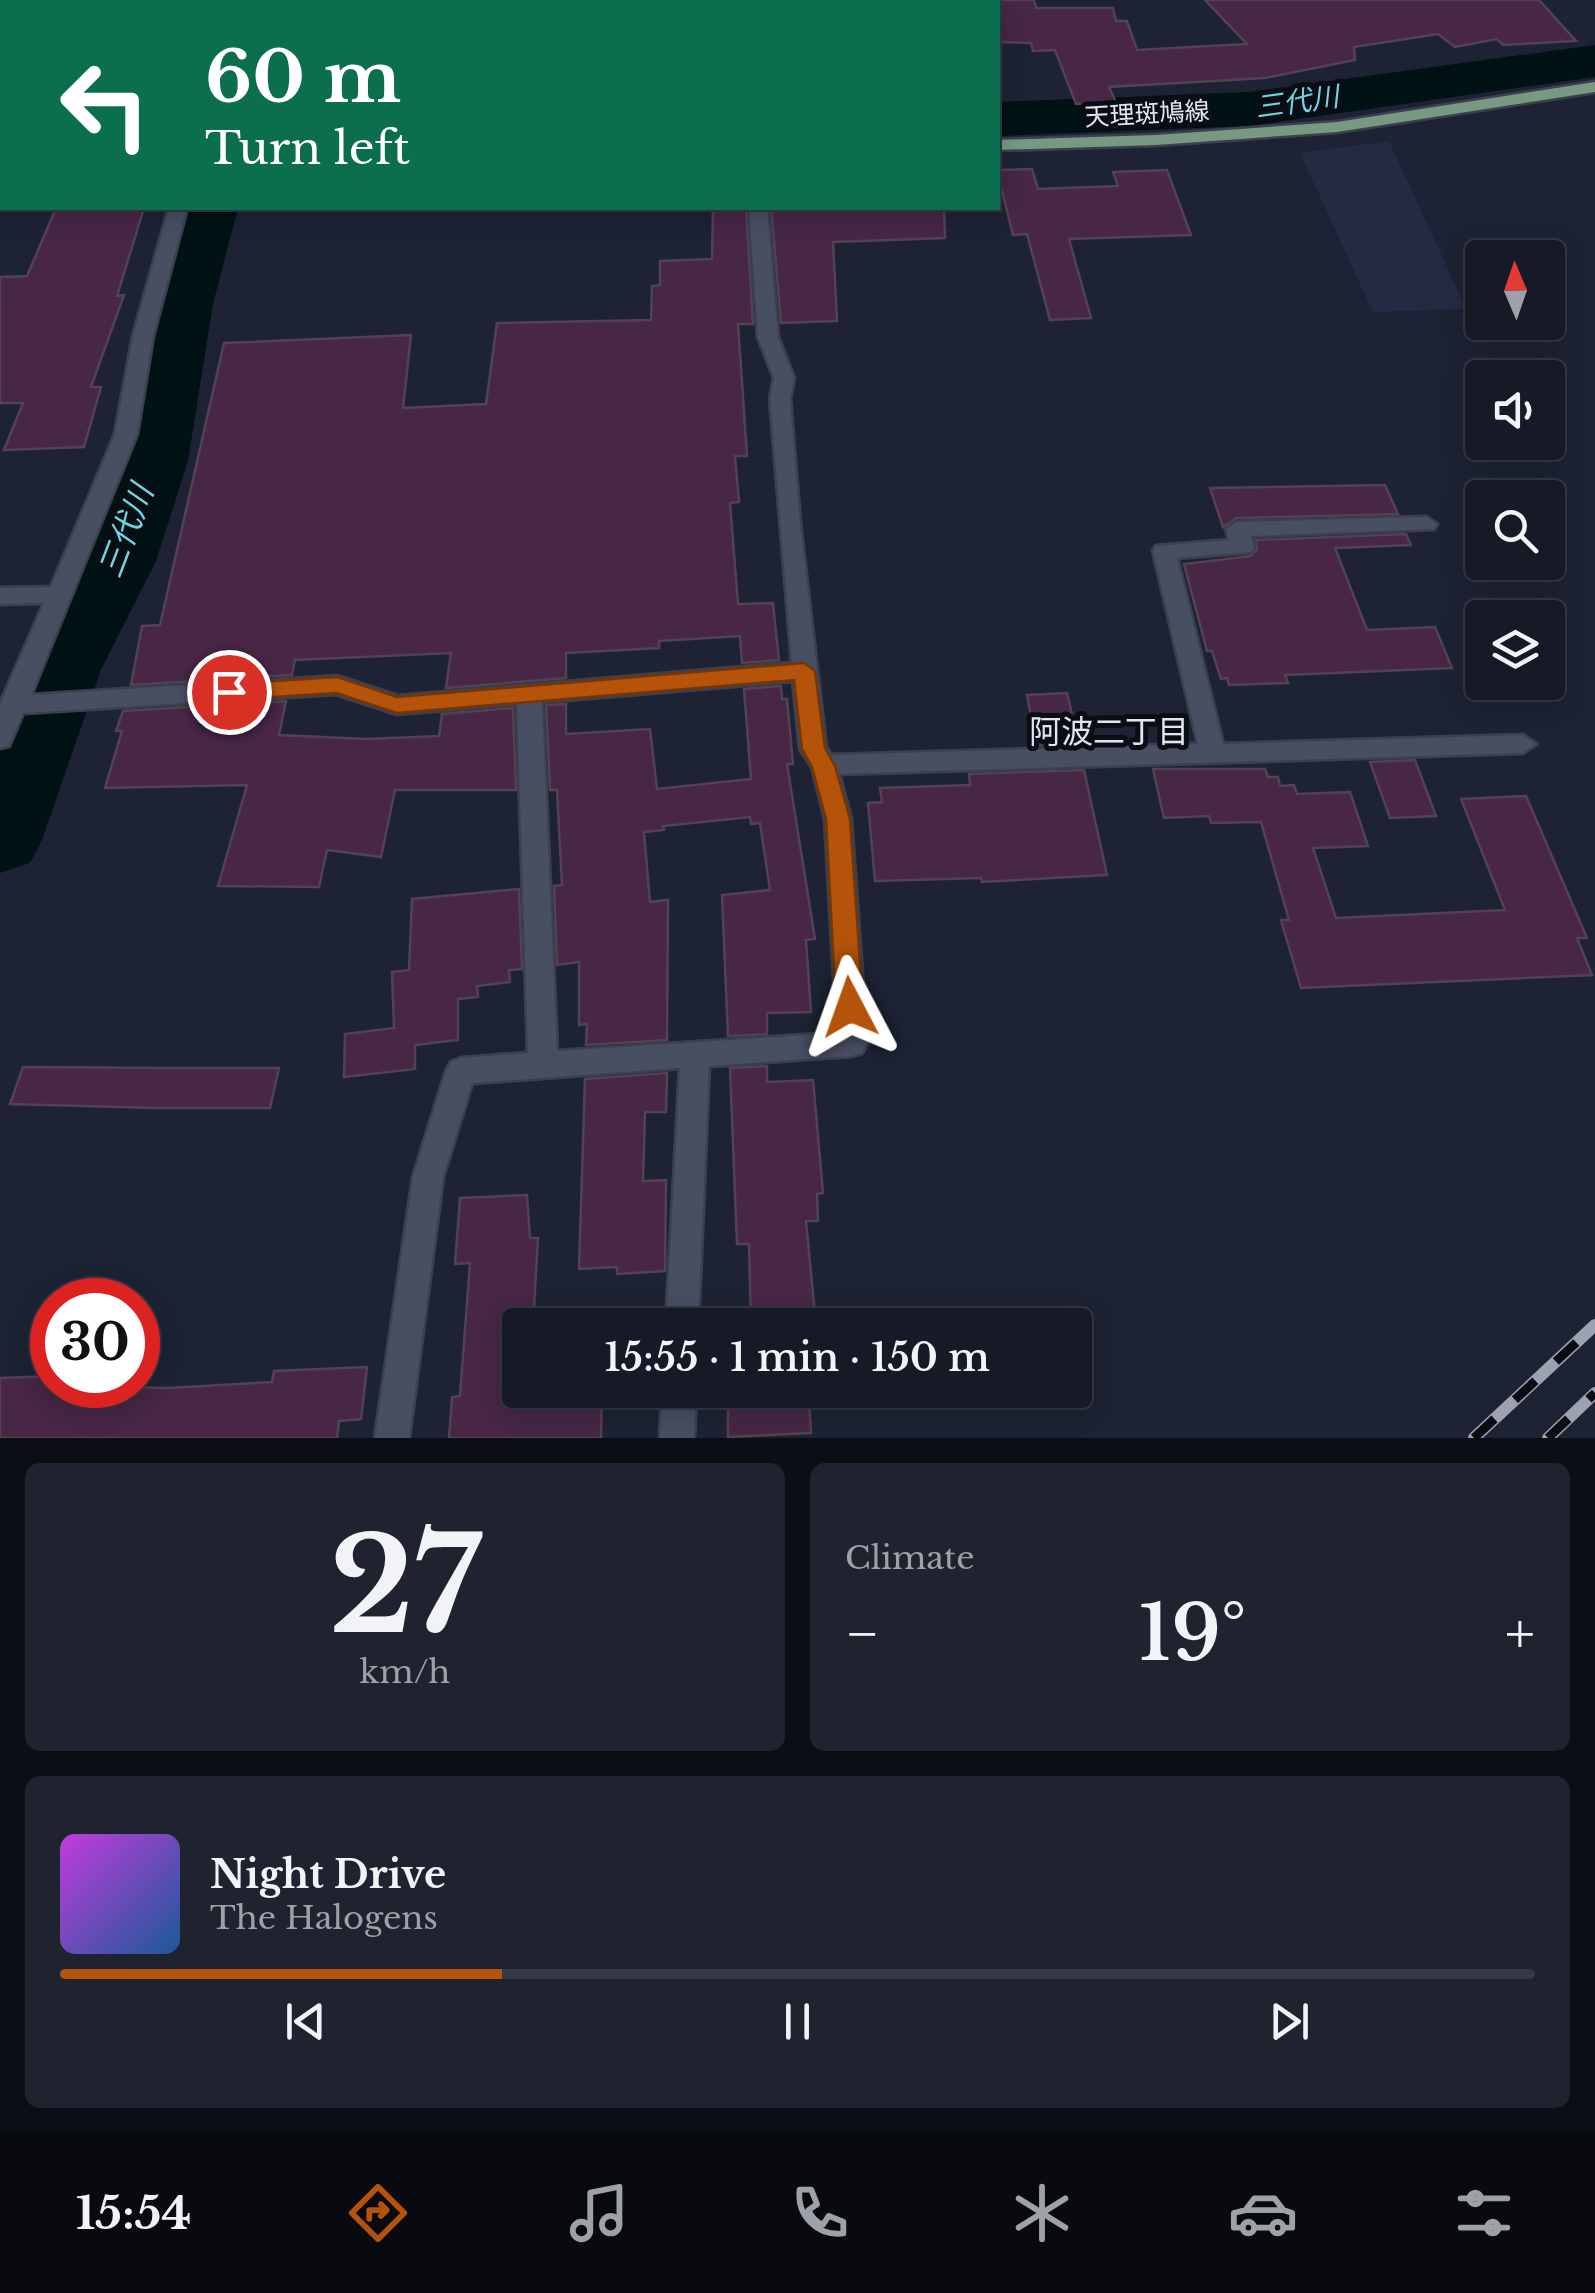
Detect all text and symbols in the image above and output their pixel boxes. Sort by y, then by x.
text: 60 m [205,34,401,121]
icon: left [40,40,170,170]
water label: 三代川 [1253,78,1344,125]
street label: 天理斑鳩線 [1084,95,1210,133]
text: Turn left [205,120,410,176]
north arrow [1465,240,1565,340]
map controls [1465,240,1565,700]
button: sound [1465,360,1565,460]
water label: 三代川 [90,476,163,583]
button: search [1465,480,1565,580]
button: layers [1465,600,1565,700]
pin [187,650,272,735]
icon: arrive [202,665,257,720]
district label: 阿波二丁目 [1029,712,1189,752]
position arrow [798,955,902,1059]
speed limit sign: 30 [30,1278,160,1408]
text: 15:55 · 1 min · 150 m [604,1334,990,1381]
text: 27 [329,1506,481,1667]
text: Climate [845,1538,974,1578]
text: 19° [1138,1587,1246,1680]
text: − [845,1600,880,1668]
text: + [1505,1600,1535,1668]
text: km/h [360,1652,450,1692]
text: Night Drive [210,1851,446,1898]
text: The Halogens [210,1898,438,1938]
icon: previous [278,1994,333,2049]
icon: pause [770,1994,825,2049]
icon: next [1262,1994,1317,2049]
icon: directions [343,2178,413,2248]
icon: music [564,2178,634,2248]
icon: phone [785,2178,855,2248]
icon: climate [1007,2178,1077,2248]
icon: car [1228,2178,1298,2248]
icon: filters [1449,2178,1519,2248]
text: 15:54 [76,2185,191,2241]

